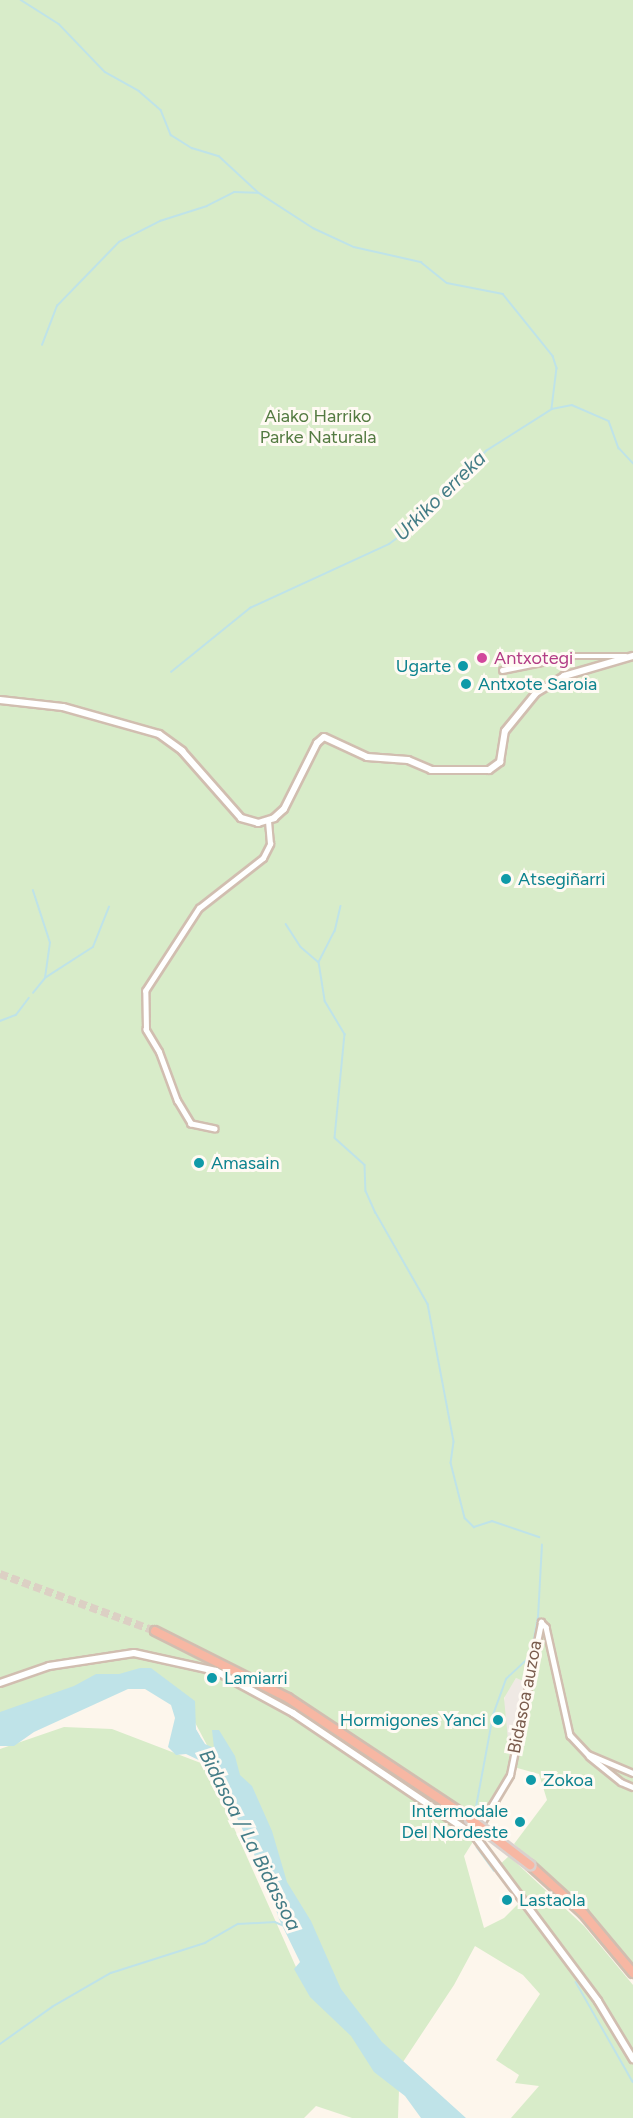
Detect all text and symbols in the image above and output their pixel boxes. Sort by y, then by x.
park label: Aiako Harriko Parke Naturala [260,406,376,448]
water label: Urkiko erreka [389,446,491,546]
place label: Antxotegi [494,647,573,669]
marker: Antxotegi [475,651,489,665]
place label: Ugarte [396,655,451,677]
marker: Ugarte [456,659,470,673]
place label: Antxote Saroia [478,673,597,695]
marker: Antxote Saroia [459,677,473,691]
place label: Atsegiñarri [518,868,606,890]
marker: Atsegiñarri [499,872,513,886]
place label: Amasain [211,1152,279,1174]
marker: Amasain [192,1156,206,1170]
street label: Bidasoa auzoa [503,1638,547,1756]
place label: Lamiarri [224,1667,288,1689]
marker: Lamiarri [205,1671,219,1685]
place label: Hormigones Yanci [340,1709,486,1731]
marker: Hormigones Yanci [491,1713,505,1727]
water label: Bidasoa / La Bidassoa [194,1745,306,1935]
place label: Zokoa [543,1769,593,1791]
marker: Zokoa [524,1773,538,1787]
place label: Intermodale Del Nordeste [402,1801,508,1844]
marker: Intermodale Del Nordeste [513,1815,527,1829]
place label: Lastaola [519,1889,585,1911]
marker: Lastaola [500,1893,514,1907]

